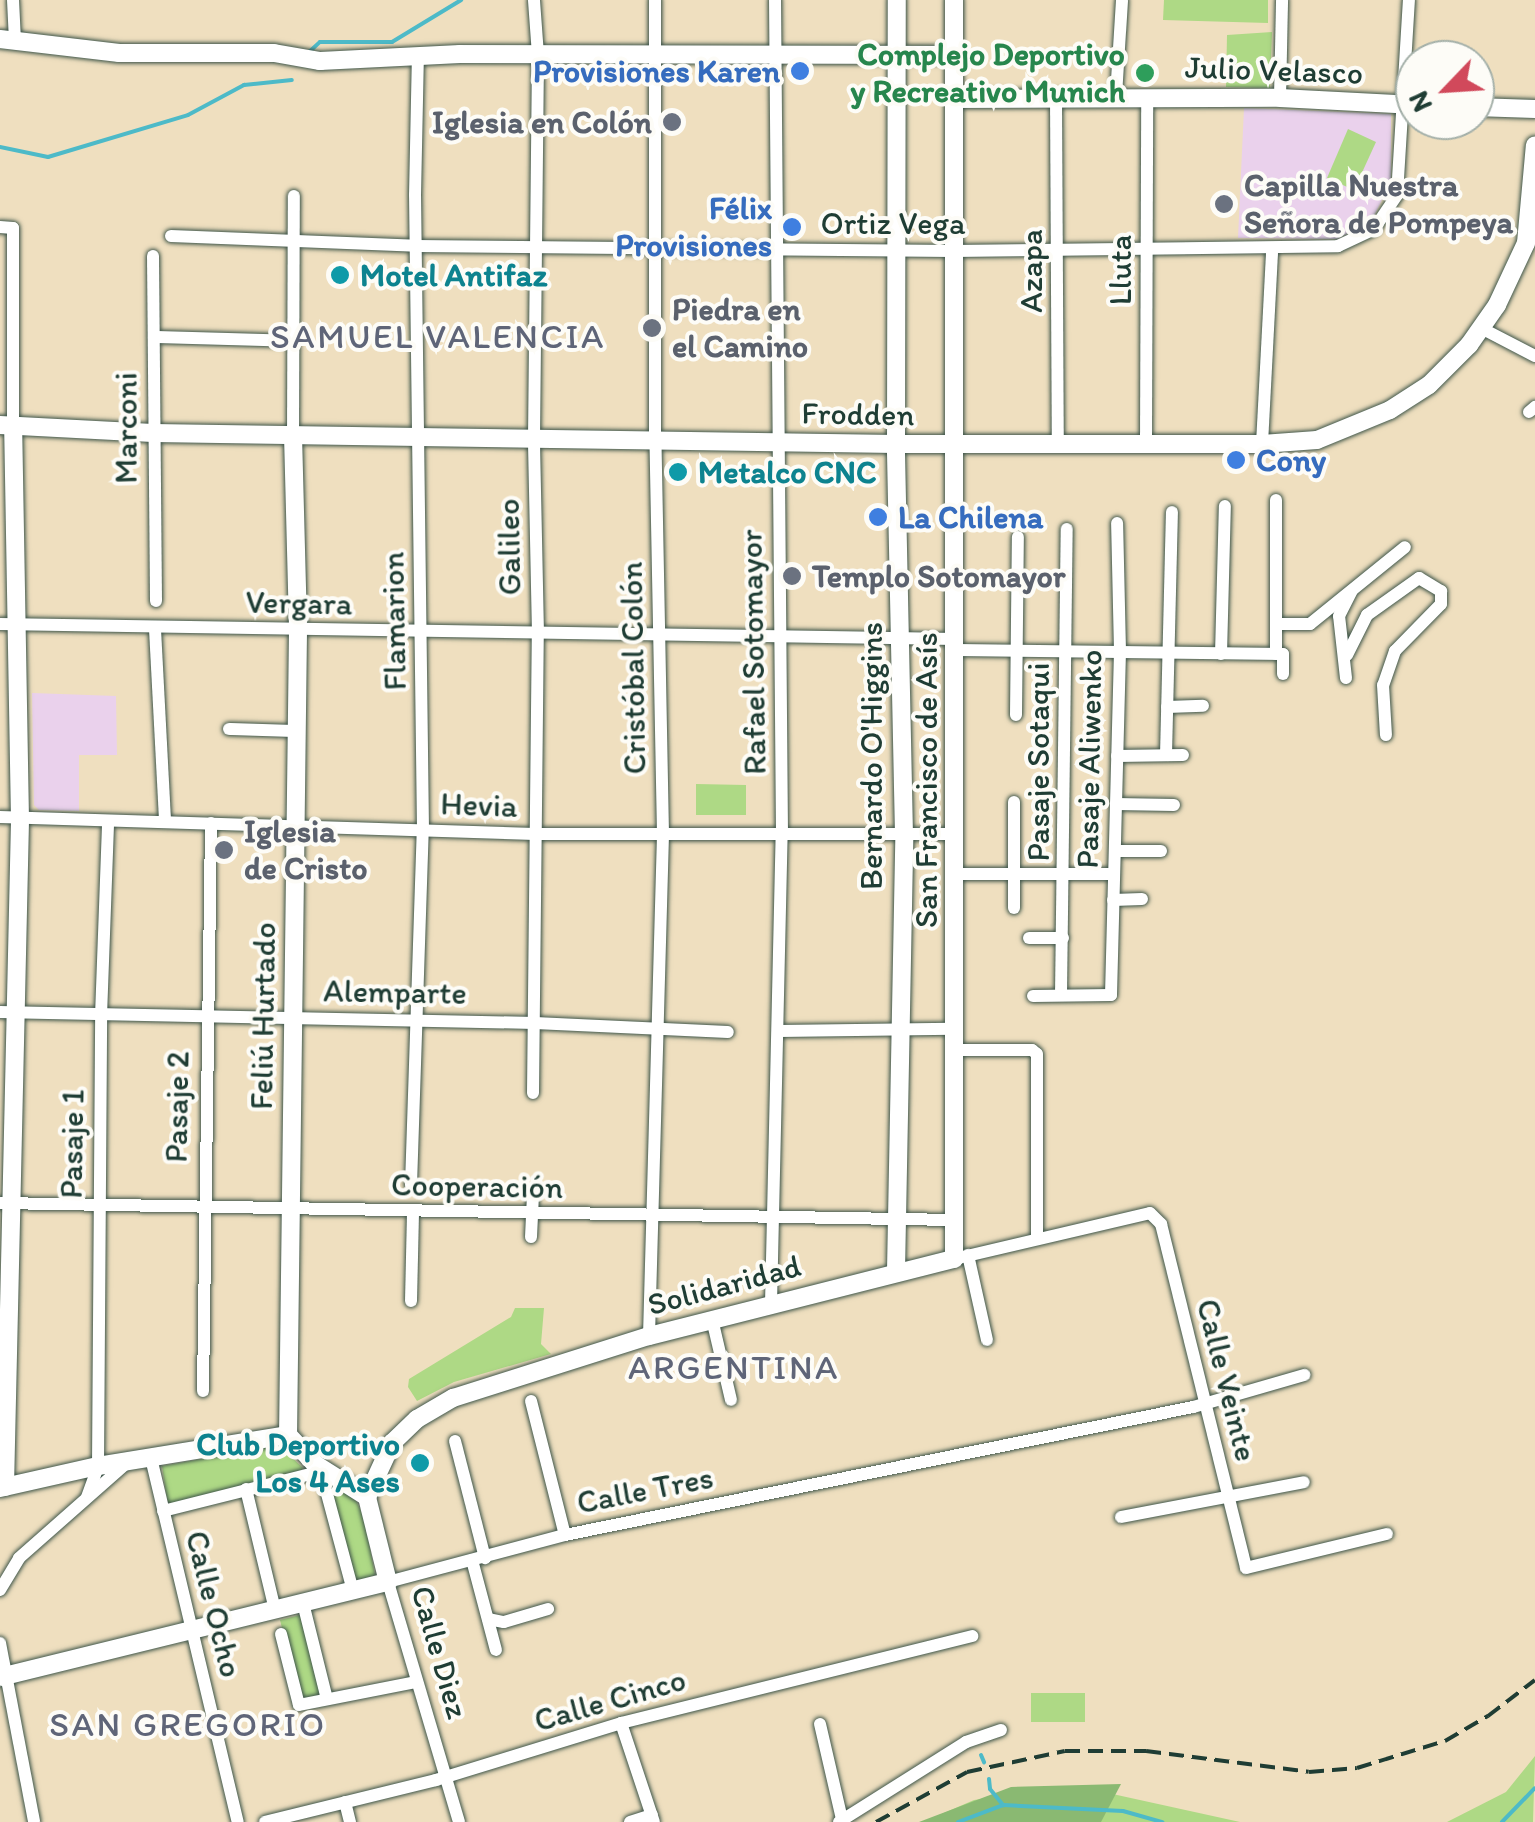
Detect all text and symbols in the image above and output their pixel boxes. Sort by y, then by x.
place label: Complejo Deportivo y Recreativo Munich [850,36,1125,111]
north arrow [1395,40,1495,140]
street label: Julio Velasco [1185,48,1363,92]
place label: Provisiones Karen [534,52,780,90]
marker: Provisiones Karen [789,60,811,82]
marker: Complejo Deportivo y Recreativo Munich [1134,62,1156,84]
text: N [1400,86,1439,118]
place label: Iglesia en Colón [433,103,652,141]
marker: Iglesia en Colón [661,111,683,133]
place label: Capilla Nuestra Señora de Pompeya [1244,167,1511,242]
place label: Félix Provisiones [615,190,772,265]
marker: Capilla Nuestra Señora de Pompeya [1213,193,1235,215]
street label: Ortiz Vega [821,204,965,242]
marker: Félix Provisiones [781,216,803,238]
street label: Azapa [1012,229,1050,313]
street label: Lluta [1101,235,1139,305]
place label: Motel Antifaz [360,256,546,294]
marker: Motel Antifaz [329,264,351,286]
place label: Piedra en el Camino [672,291,809,366]
district label: SAMUEL VALENCIA [270,315,606,357]
marker: Piedra en el Camino [641,317,663,339]
street label: Marconi [107,372,145,484]
street label: Frodden [801,394,915,434]
place label: Cony [1256,441,1326,479]
marker: Cony [1225,449,1247,471]
place label: Metalco CNC [698,453,876,491]
marker: Metalco CNC [667,461,689,483]
street label: Galileo [489,498,529,596]
place label: La Chilena [898,498,1043,536]
marker: La Chilena [867,506,889,528]
street label: Rafael Sotomayor [732,530,774,774]
street label: Flamarion [374,551,414,691]
place label: Templo Sotomayor [812,557,1066,595]
street label: Cristóbal Colón [612,562,654,774]
marker: Templo Sotomayor [781,565,803,587]
street label: Vergara [245,583,353,623]
street label: Bernardo O'Higgins [852,622,890,890]
street label: San Francisco de Asís [907,632,945,928]
street label: Pasaje Aliwenko [1068,649,1110,869]
street label: Pasaje Sotaqui [1019,663,1057,861]
street label: Hevia [440,784,518,826]
place label: Iglesia de Cristo [244,813,368,888]
marker: Iglesia de Cristo [213,839,235,861]
street label: Feliú Hurtado [242,922,284,1110]
street label: Alemparte [323,972,467,1012]
street label: Pasaje 2 [157,1051,197,1163]
street label: Pasaje 1 [52,1089,92,1199]
street label: Cooperación [391,1165,563,1207]
street label: Solidaridad [643,1246,805,1324]
street label: Calle Veinte [1189,1296,1265,1464]
district label: ARGENTINA [628,1346,840,1388]
place label: Club Deportivo Los 4 Ases [196,1426,400,1501]
marker: Club Deportivo Los 4 Ases [409,1452,431,1474]
street label: Calle Tres [575,1458,715,1522]
street label: Calle Ocho [177,1527,251,1681]
street label: Calle Diez [403,1581,477,1723]
street label: Calle Cinco [530,1660,690,1740]
district label: SAN GREGORIO [49,1703,327,1745]

